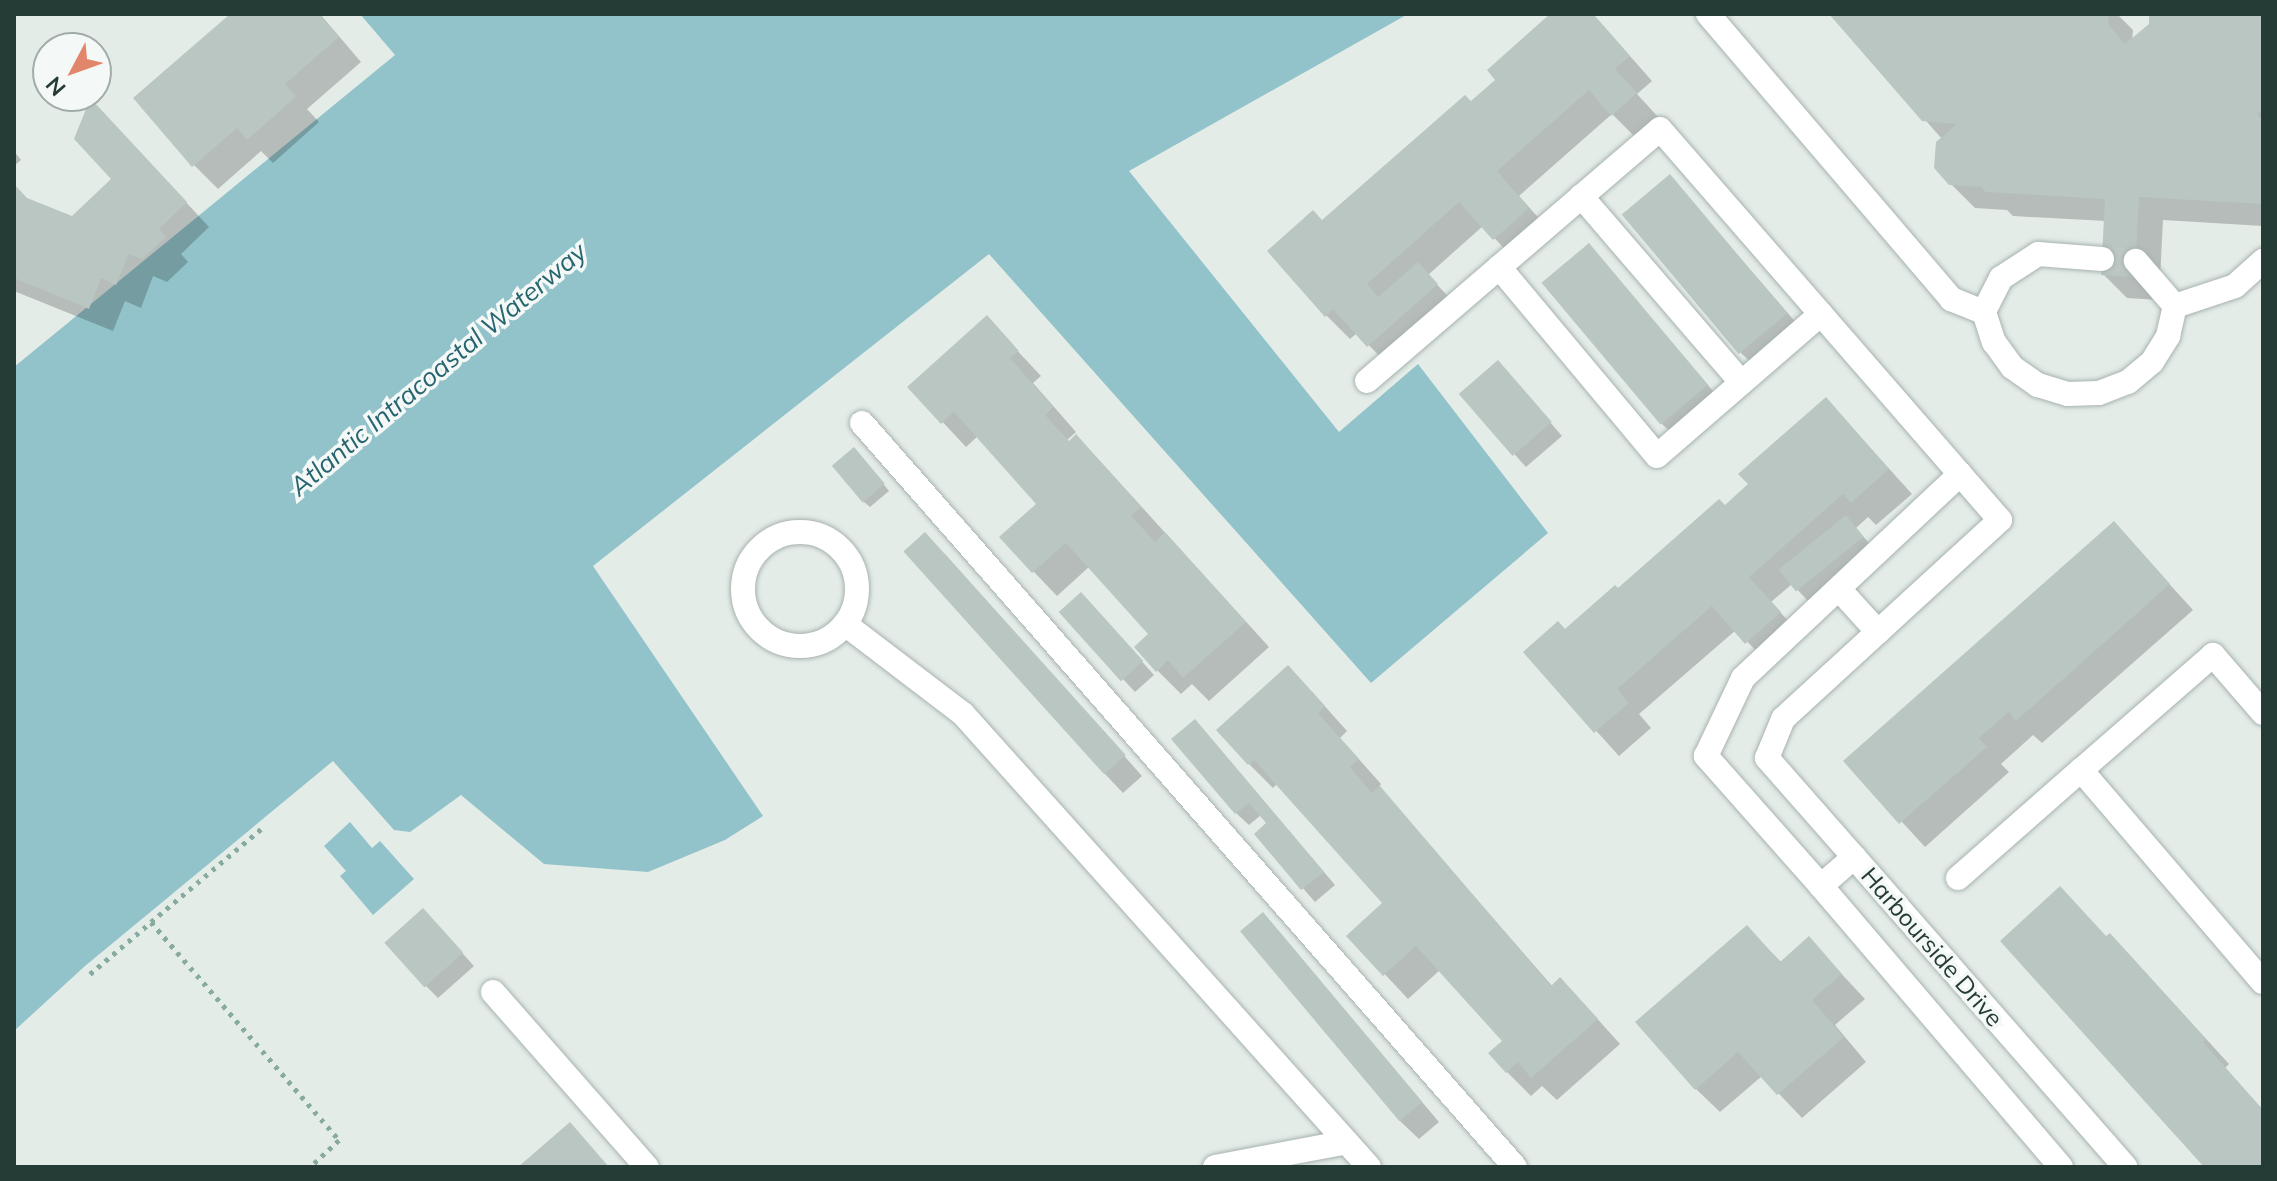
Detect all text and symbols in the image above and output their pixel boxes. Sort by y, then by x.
north arrow [32,32,112,112]
text: N [39,71,71,102]
water label: Atlantic Intracoastal Waterway [283,236,593,502]
street label: Harbourside Drive [1855,862,2009,1032]

